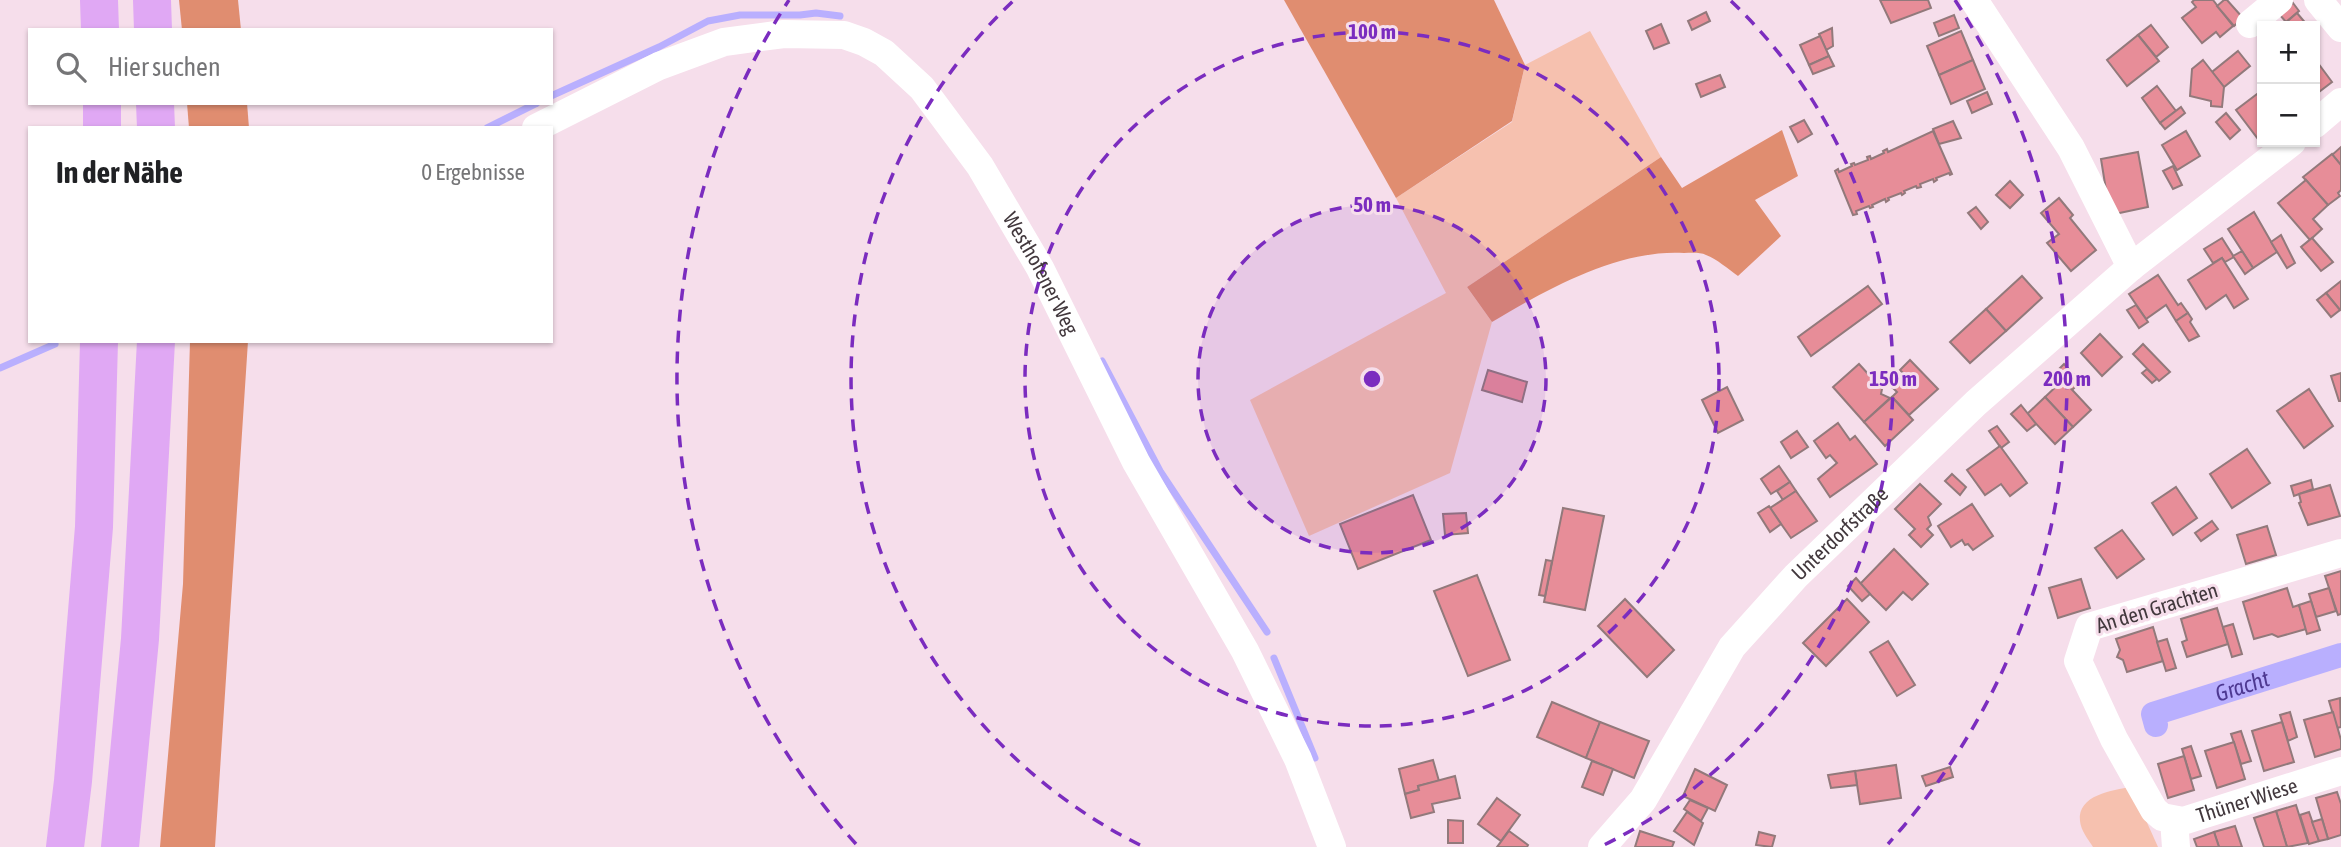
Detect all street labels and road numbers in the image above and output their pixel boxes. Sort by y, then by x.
street label: Westhofener Weg [999,208,1084,338]
street label: Unterdorfstraße [1786,481,1892,585]
street label: An den Grachten [2093,577,2221,637]
street label: Thüner Wiese [2193,773,2300,827]

